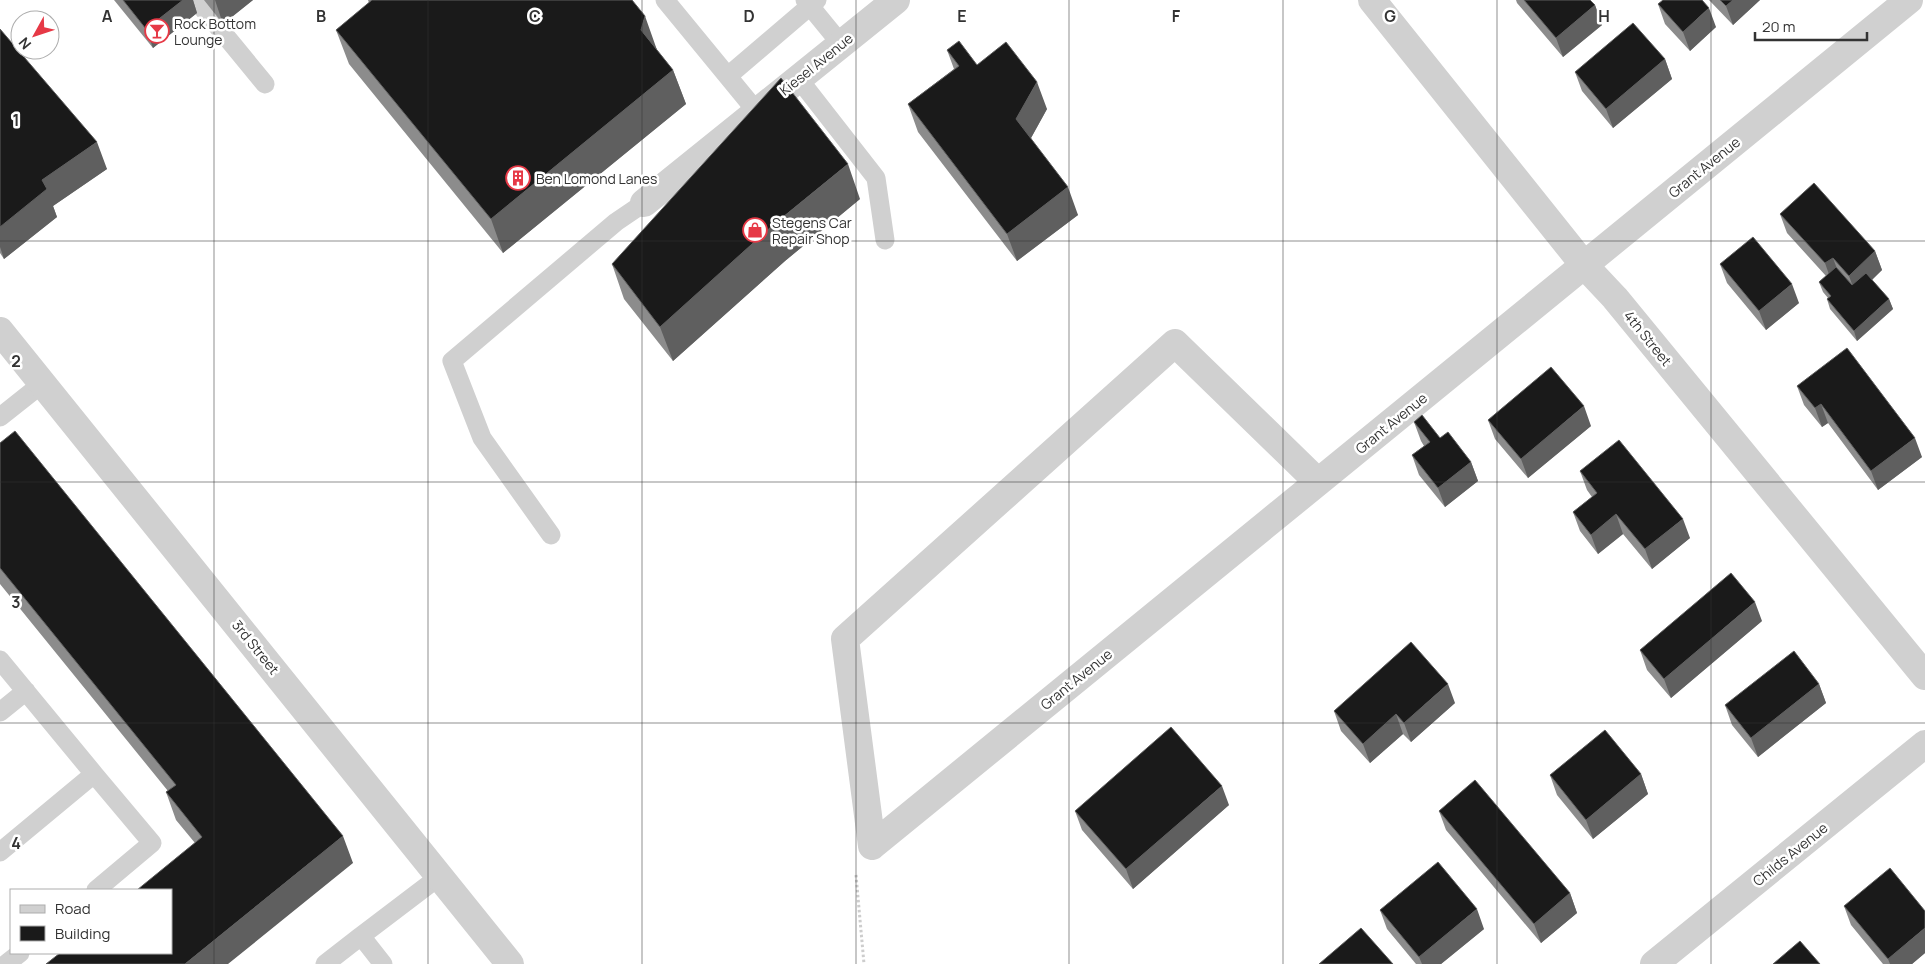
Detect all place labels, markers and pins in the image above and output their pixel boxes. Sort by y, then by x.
place label: Rock Bottom Lounge [174,14,256,49]
bar icon: Rock Bottom Lounge [144,18,170,44]
building icon: Ben Lomond Lanes [505,165,531,191]
place label: Ben Lomond Lanes [536,169,657,188]
place label: Stegens Car Repair Shop [772,213,852,248]
shop icon: Stegens Car Repair Shop [742,217,768,243]

